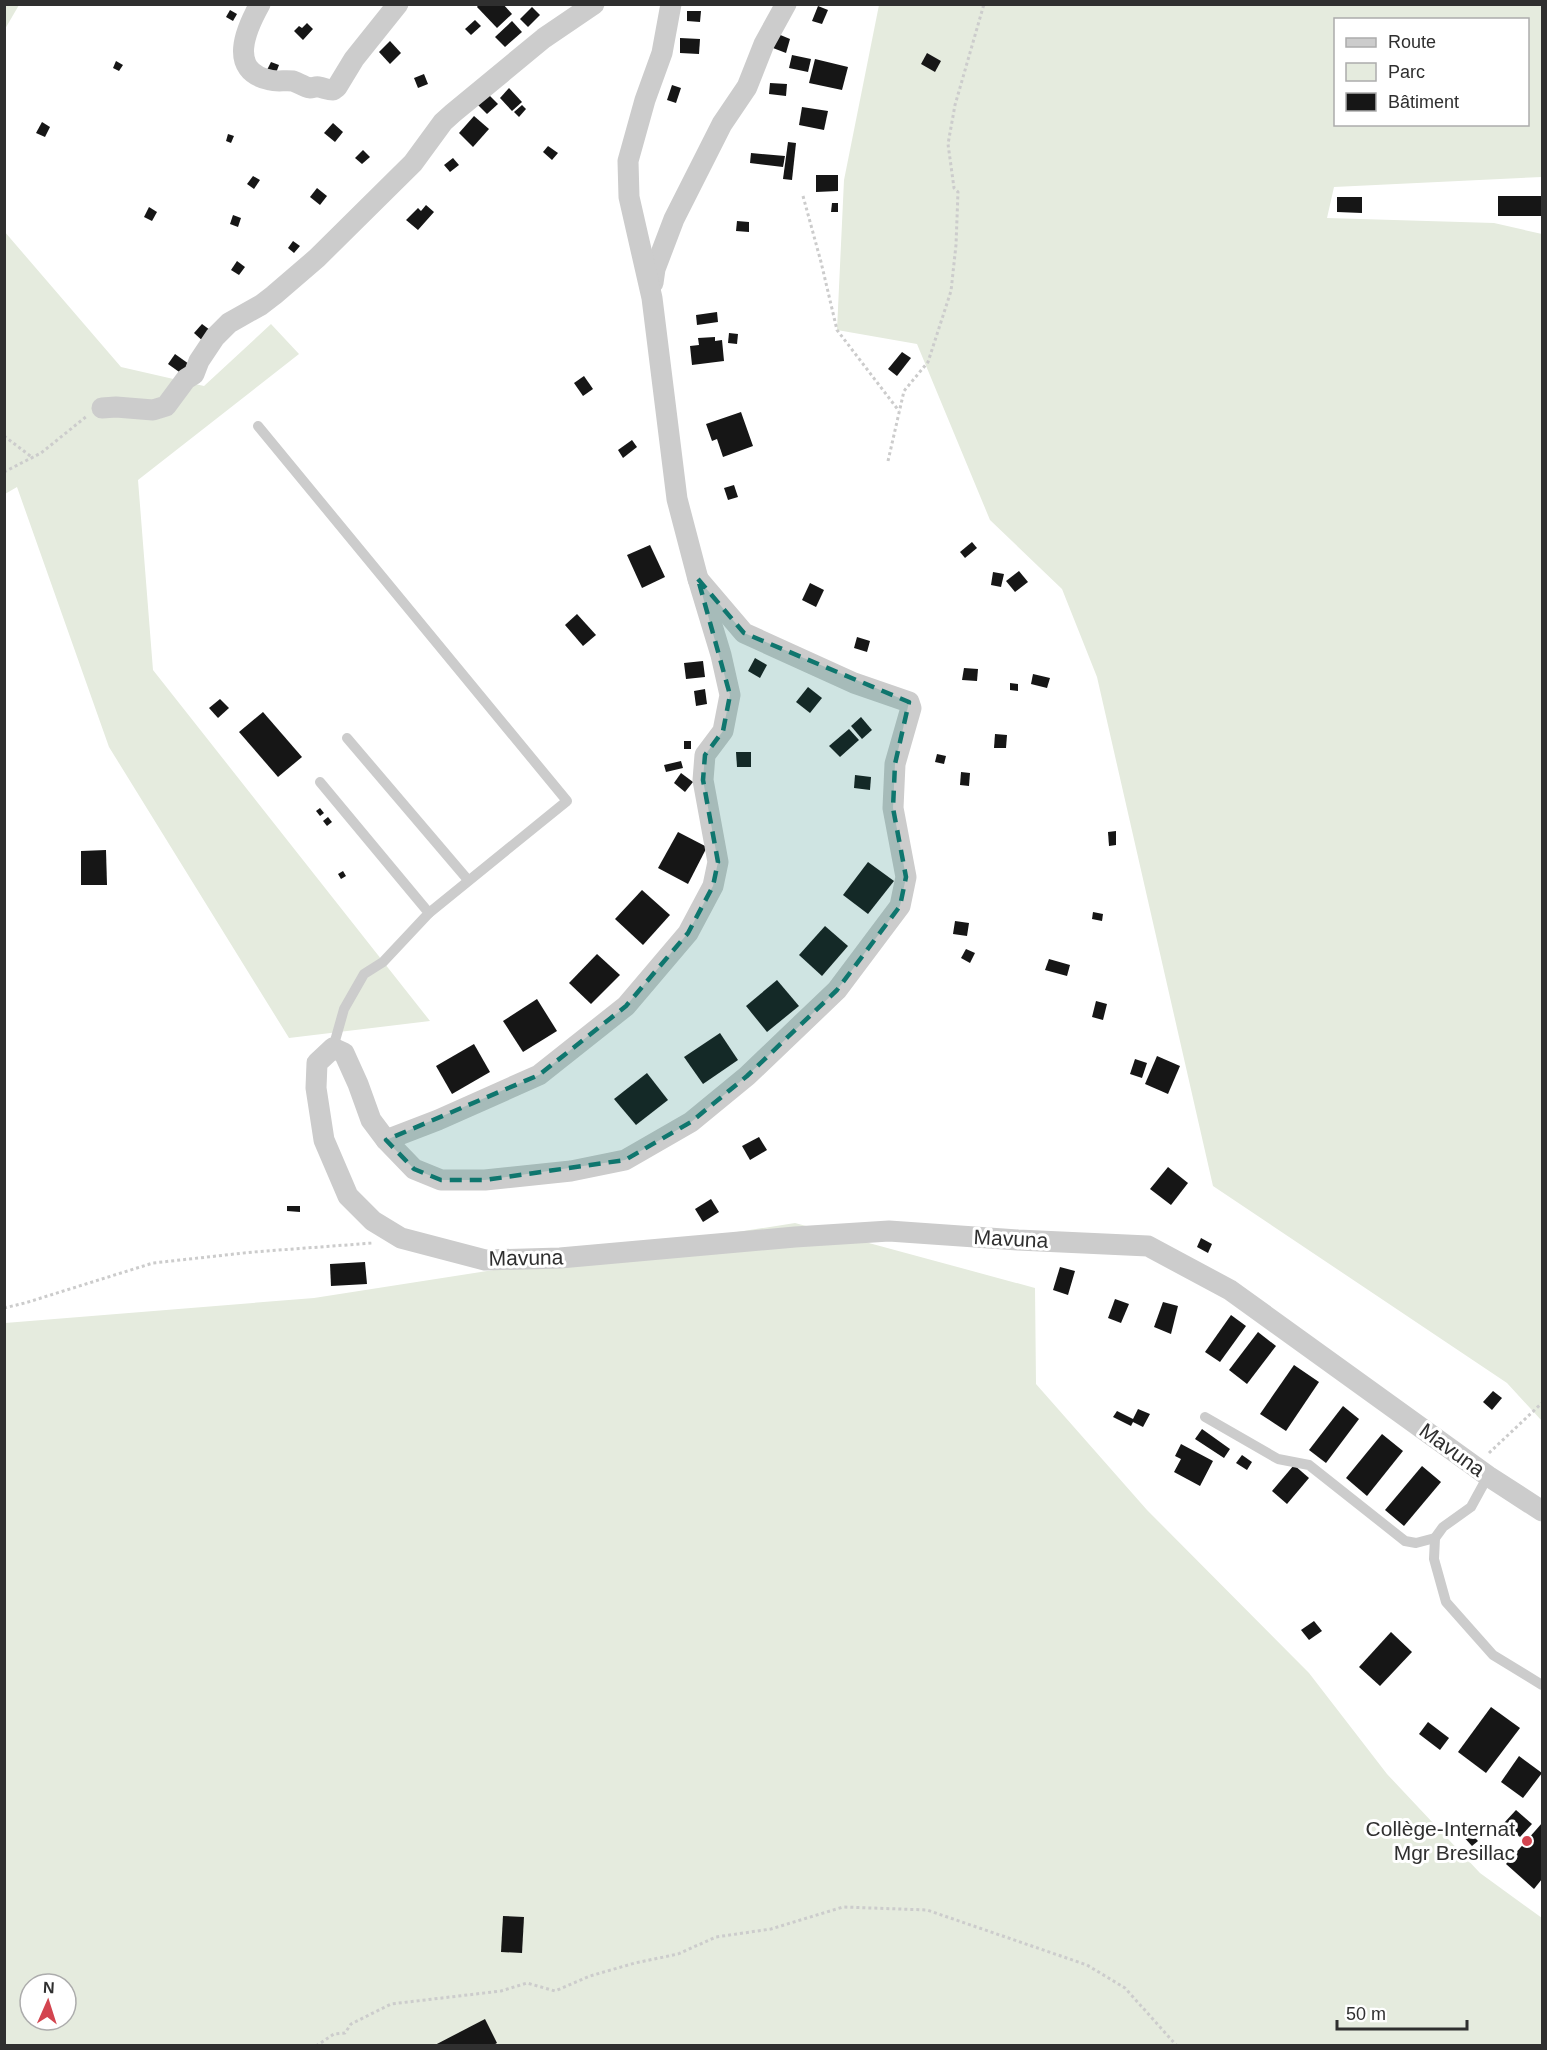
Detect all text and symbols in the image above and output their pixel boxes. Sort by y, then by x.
legend [1334,18,1529,126]
text: Route [1388,32,1436,52]
text: Parc [1388,62,1425,82]
text: Bâtiment [1388,92,1459,112]
street label: Mavuna [973,1225,1049,1252]
street label: Mavuna [488,1245,564,1270]
street label: Mavuna [1415,1418,1490,1481]
place label: Collège-Internat Mgr Bresillac [1366,1817,1515,1864]
marker: Collège-Internat Mgr Bresillac [1520,1834,1534,1848]
north arrow [18,1972,78,2032]
text: N [43,1979,55,1996]
scale bar [1337,1993,1468,2031]
text: 50 m [1346,2004,1386,2024]

